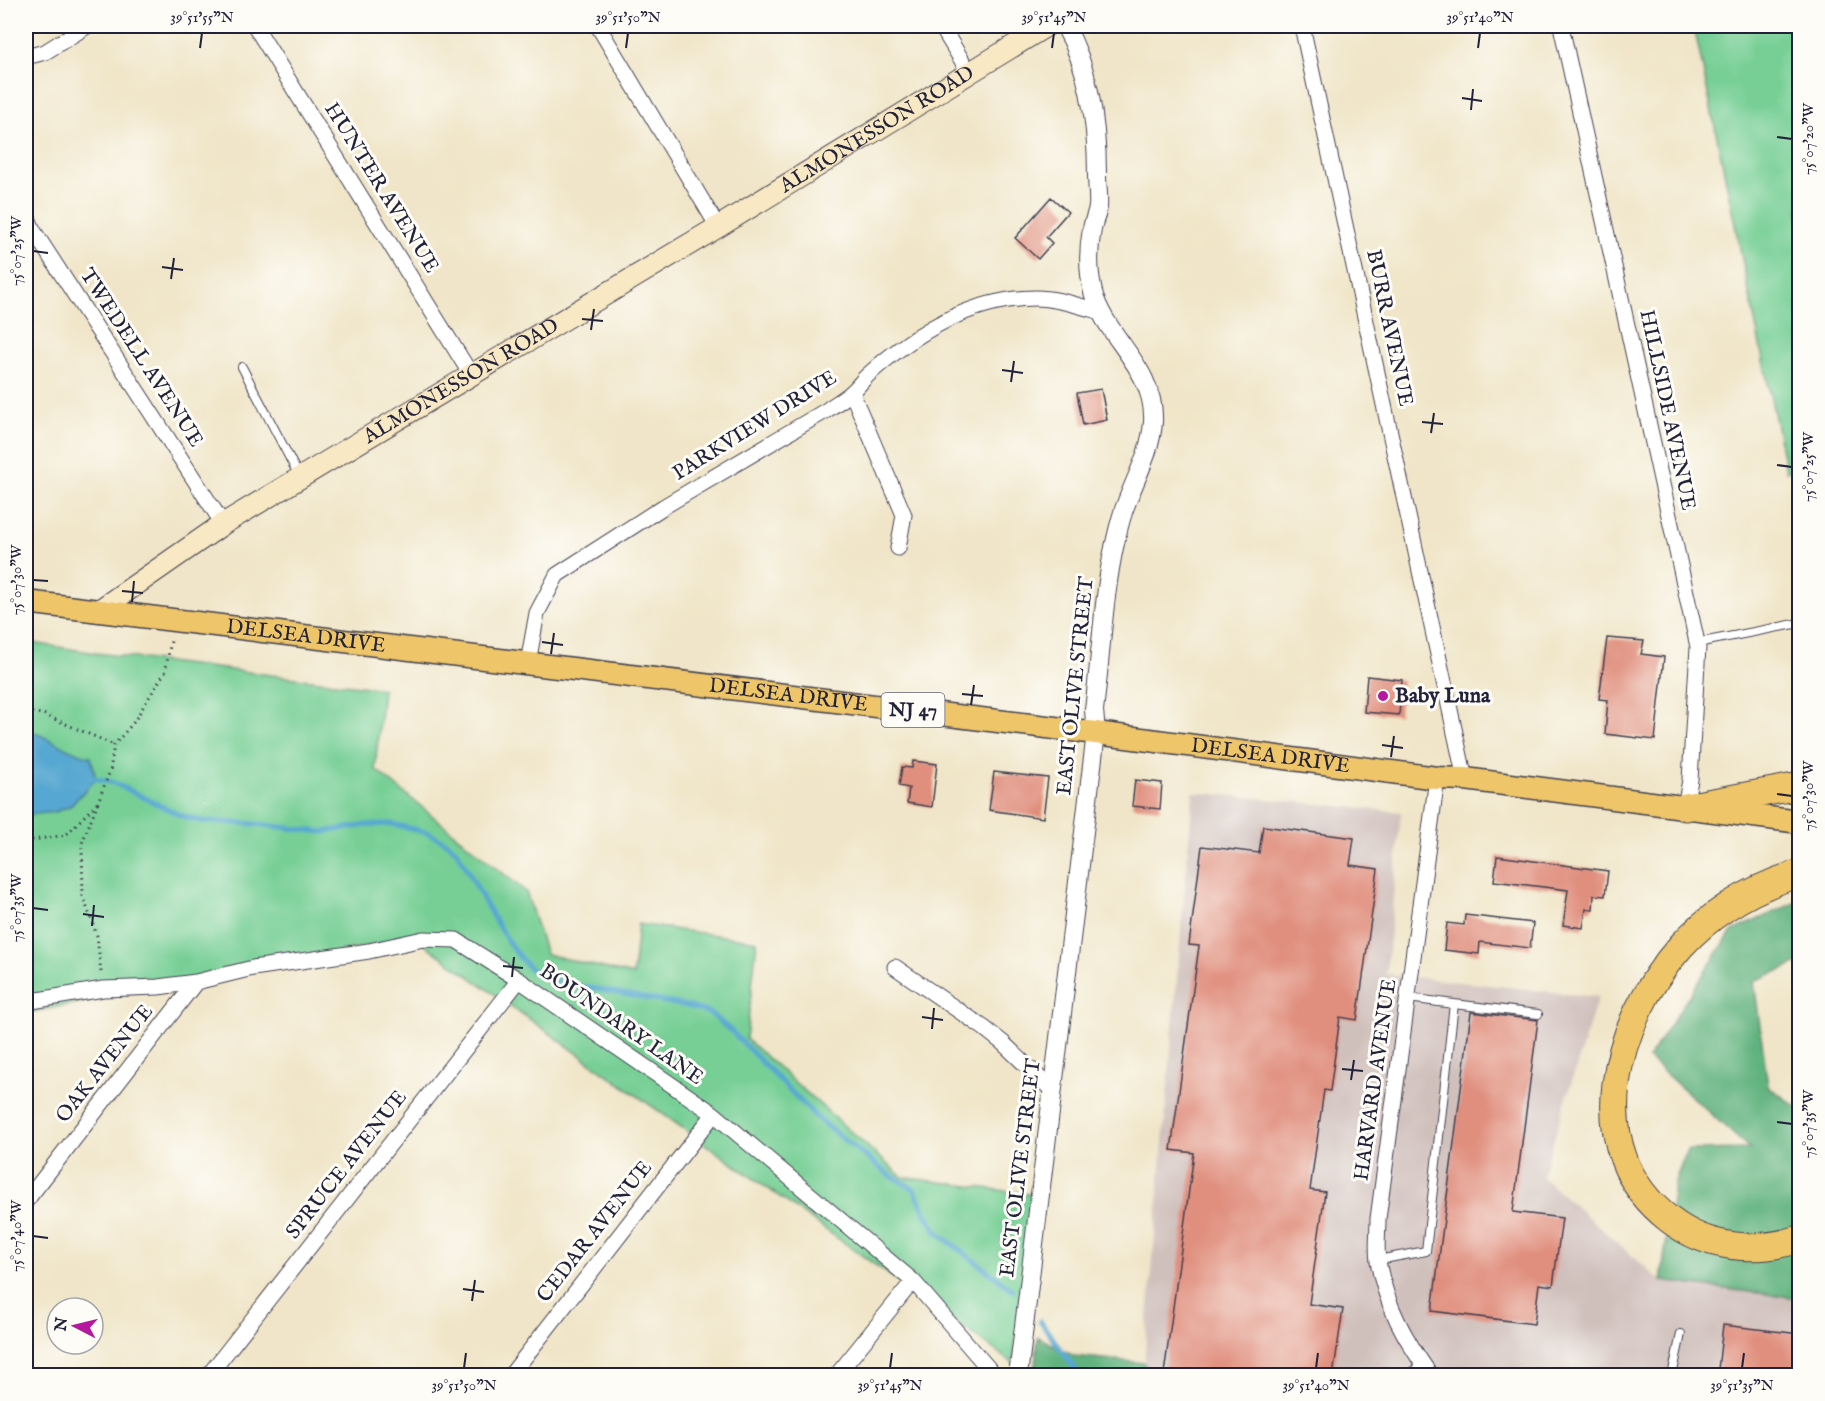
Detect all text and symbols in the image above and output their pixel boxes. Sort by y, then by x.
text: 39°51'55"N [170,8,234,27]
text: 39°51'50"N [595,8,661,27]
text: 39°51'45"N [1021,8,1087,27]
text: 39°51'40"N [1446,8,1514,27]
street label: ALMONESSON ROAD [774,60,979,200]
street label: HUNTER AVENUE [318,98,444,278]
text: 75°07'20"W [1799,102,1818,175]
text: 75°07'25"W [7,215,26,286]
street label: BURR AVENUE [1359,247,1419,409]
street label: TWEDELL AVENUE [73,264,209,452]
street label: HILLSIDE AVENUE [1633,307,1701,513]
street label: ALMONESSON ROAD [357,312,564,451]
street label: PARKVIEW DRIVE [668,365,842,487]
text: 75°07'25"W [1799,431,1818,502]
text: 75°07'30"W [7,544,26,615]
street label: EAST OLIVE STREET [1051,575,1101,797]
street label: DELSEA DRIVE [225,613,387,659]
street label: DELSEA DRIVE [707,672,869,718]
place label: Baby Luna [1395,683,1491,710]
marker: Baby Luna [1376,689,1390,703]
road number: NJ 47 [882,693,944,727]
street label: DELSEA DRIVE [1189,732,1352,780]
text: 75°07'30"W [1799,760,1818,831]
text: 75°07'35"W [7,873,26,942]
street label: BOUNDARY LANE [534,958,708,1092]
street label: HARVARD AVENUE [1348,977,1404,1183]
street label: OAK AVENUE [50,999,160,1129]
street label: EAST OLIVE STREET [994,1057,1048,1279]
street label: SPRUCE AVENUE [280,1085,414,1245]
text: 75°07'35"W [1799,1089,1818,1158]
street label: CEDAR AVENUE [531,1156,659,1308]
text: 75°07'40"W [7,1199,26,1272]
north arrow [45,1296,105,1356]
text: N [51,1316,73,1333]
text: 39°51'50"N [431,1376,497,1395]
text: 39°51'45"N [857,1376,923,1395]
text: 39°51'40"N [1282,1376,1350,1395]
text: 39°51'35"N [1710,1376,1774,1395]

